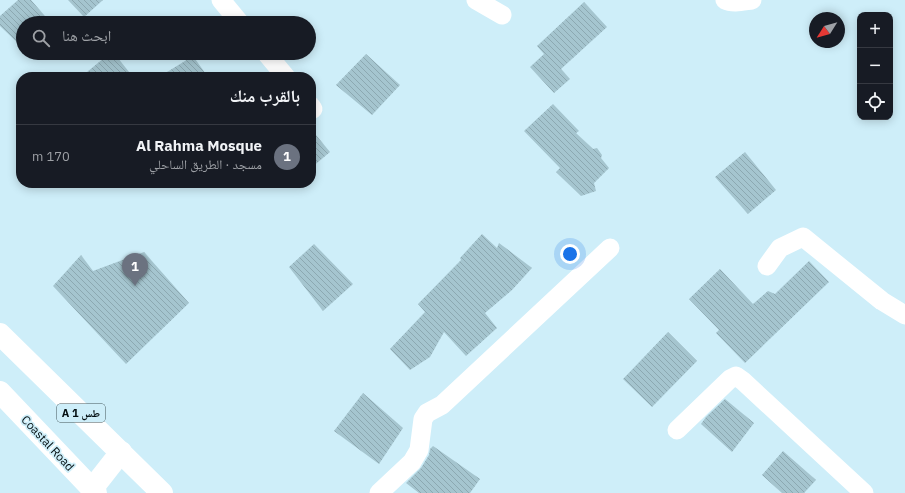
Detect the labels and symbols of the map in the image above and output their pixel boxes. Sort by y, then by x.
north arrow [809,12,845,48]
your location [560,244,580,264]
pin: 1 [122,253,148,286]
road number: A 1 طس [57,404,105,422]
street label: Coastal Road [18,412,78,474]

